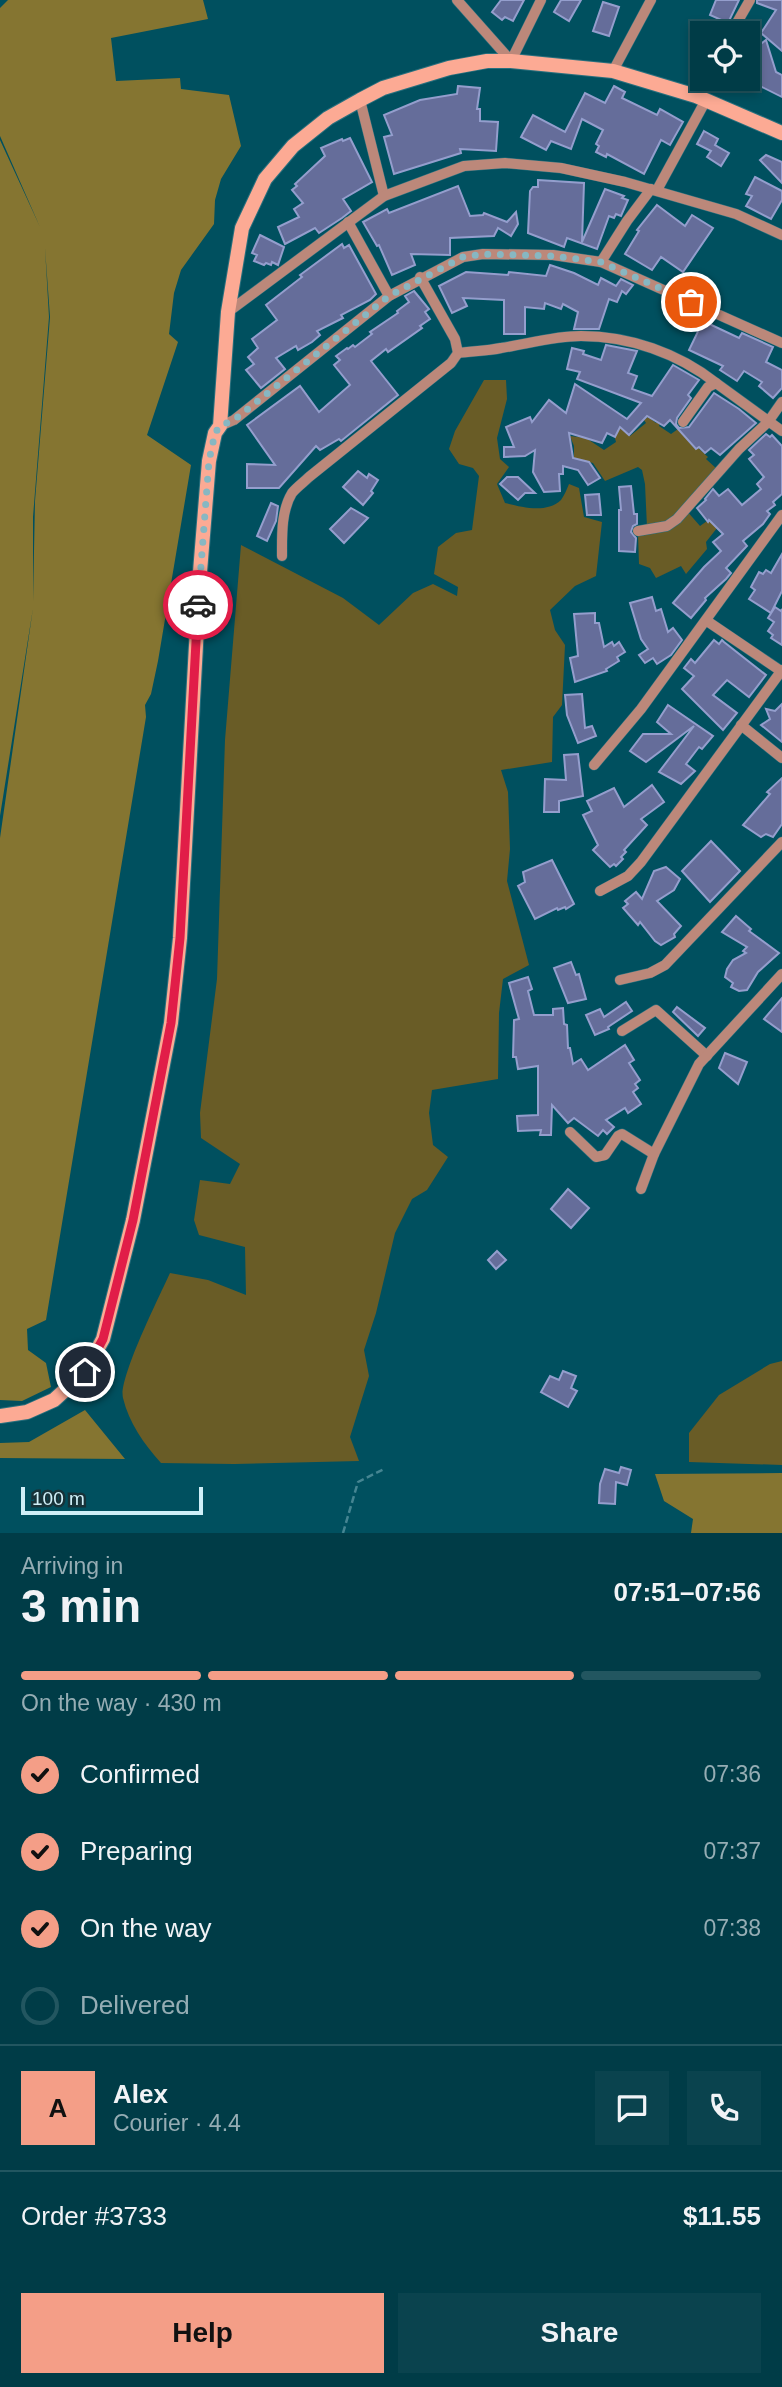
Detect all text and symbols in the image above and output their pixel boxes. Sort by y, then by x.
map controls [690,21,760,91]
button: locate [690,21,760,91]
pin [661,272,721,332]
icon: bag [672,283,710,321]
courier [163,570,233,640]
icon: car [179,586,217,624]
pin [55,1342,115,1402]
icon: home [66,1353,104,1391]
scale bar [21,1484,203,1516]
text: 100 m [32,1488,85,1509]
text: Arriving in [21,1553,123,1579]
text: 07:51–07:56 [614,1577,761,1607]
text: 3 min [21,1580,141,1632]
text: On the way · 430 m [21,1690,222,1716]
icon: check [21,1756,59,1794]
text: Confirmed [80,1759,200,1789]
text: 07:36 [703,1761,761,1787]
icon: check [21,1833,59,1871]
text: Preparing [80,1836,193,1866]
text: 07:37 [703,1838,761,1864]
icon: check [21,1910,59,1948]
text: On the way [80,1913,212,1943]
text: 07:38 [703,1915,761,1941]
text: Delivered [80,1990,190,2020]
button: chat [595,2071,669,2145]
button: phone [687,2071,761,2145]
text: Alex [113,2079,168,2109]
text: A [49,2093,67,2123]
text: Courier · 4.4 [113,2110,241,2136]
text: Order #3733 [21,2201,167,2231]
text: $11.55 [683,2201,761,2231]
button: Help [21,2293,384,2373]
button: Share [398,2293,761,2373]

